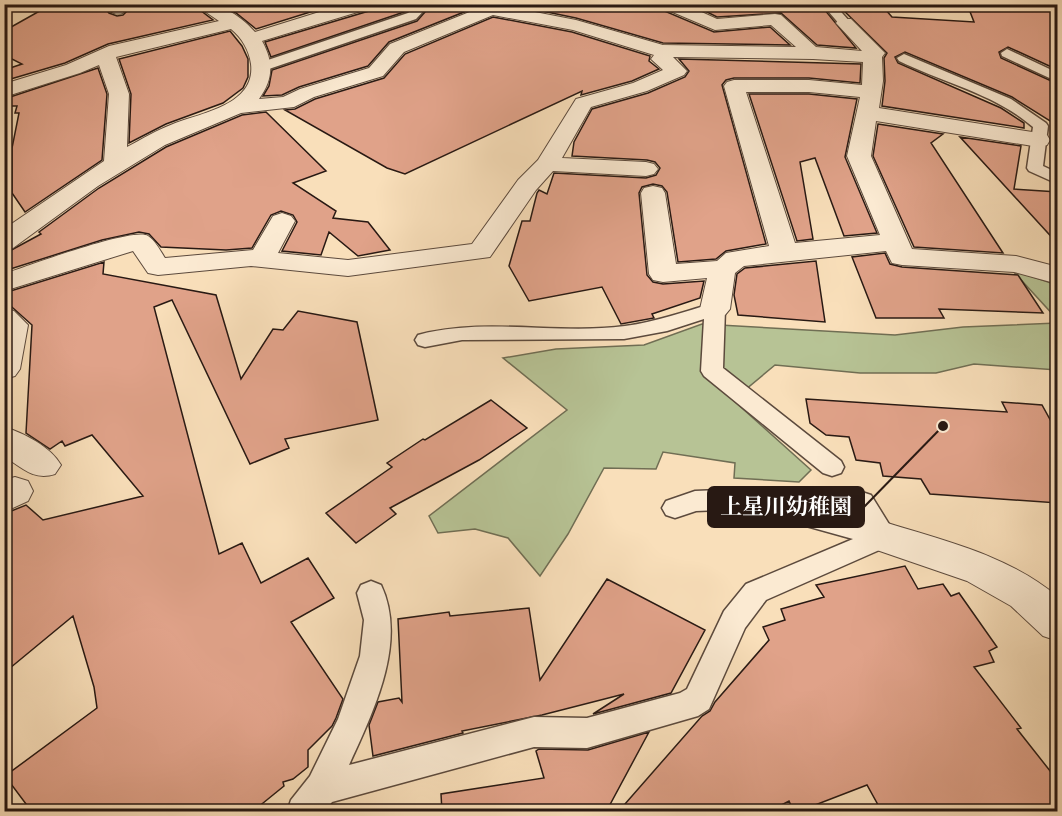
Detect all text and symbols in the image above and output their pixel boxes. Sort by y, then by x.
callout: 上星川幼稚園 [708,487,864,527]
text: 上星川幼稚園 [720,490,852,522]

